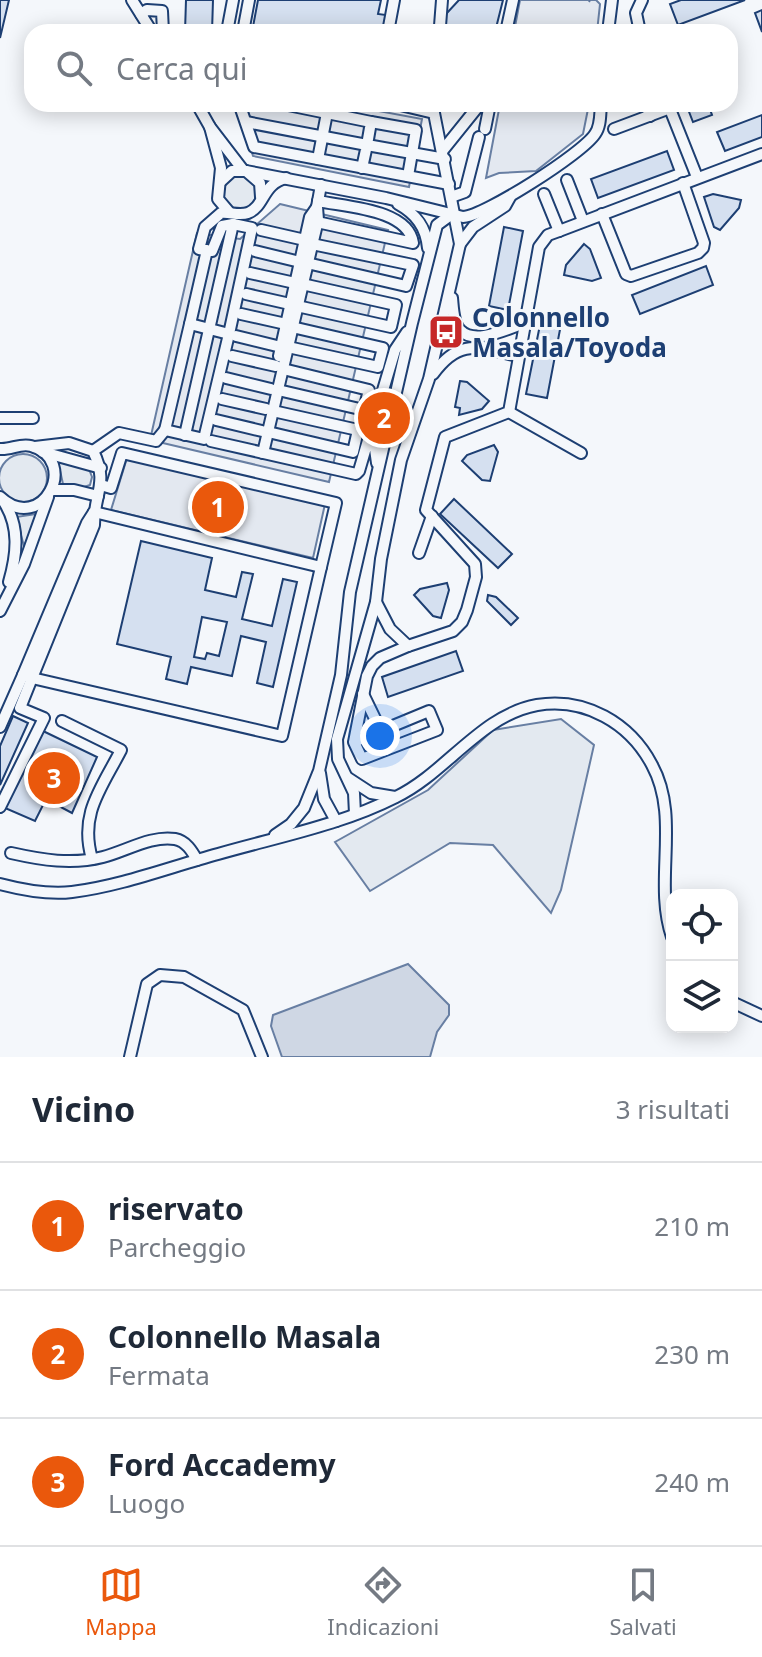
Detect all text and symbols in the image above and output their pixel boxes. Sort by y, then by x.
search box [24,24,738,112]
icon: search [52,46,96,90]
text: Cerca qui [116,48,247,89]
place label: Colonnello Masala/Toyoda [472,299,667,365]
bus stop icon: Colonnello Masala/Toyoda [427,313,465,351]
pin: 2 [358,388,410,448]
pin: 1 [192,477,244,537]
your location [360,716,400,756]
pin: 3 [28,748,80,808]
map controls [666,889,738,1033]
button: locate [666,889,738,961]
button: layers [666,961,738,1033]
text: Vicino [32,1086,135,1132]
text: 3 risultati [616,1091,730,1127]
text: riservato [108,1188,244,1229]
text: 1 [51,1208,65,1244]
text: 210 m [654,1208,730,1244]
text: Parcheggio [108,1229,246,1265]
text: Colonnello Masala [108,1316,381,1357]
text: 2 [51,1336,65,1372]
text: 230 m [654,1336,730,1372]
text: Fermata [108,1357,210,1393]
text: Ford Accademy [108,1444,336,1485]
text: 3 [51,1464,65,1500]
text: 240 m [654,1464,730,1500]
text: Luogo [108,1485,185,1521]
tab: Mappa [85,1563,157,1641]
tab: Indicazioni [327,1563,439,1641]
tab: Salvati [610,1563,677,1641]

